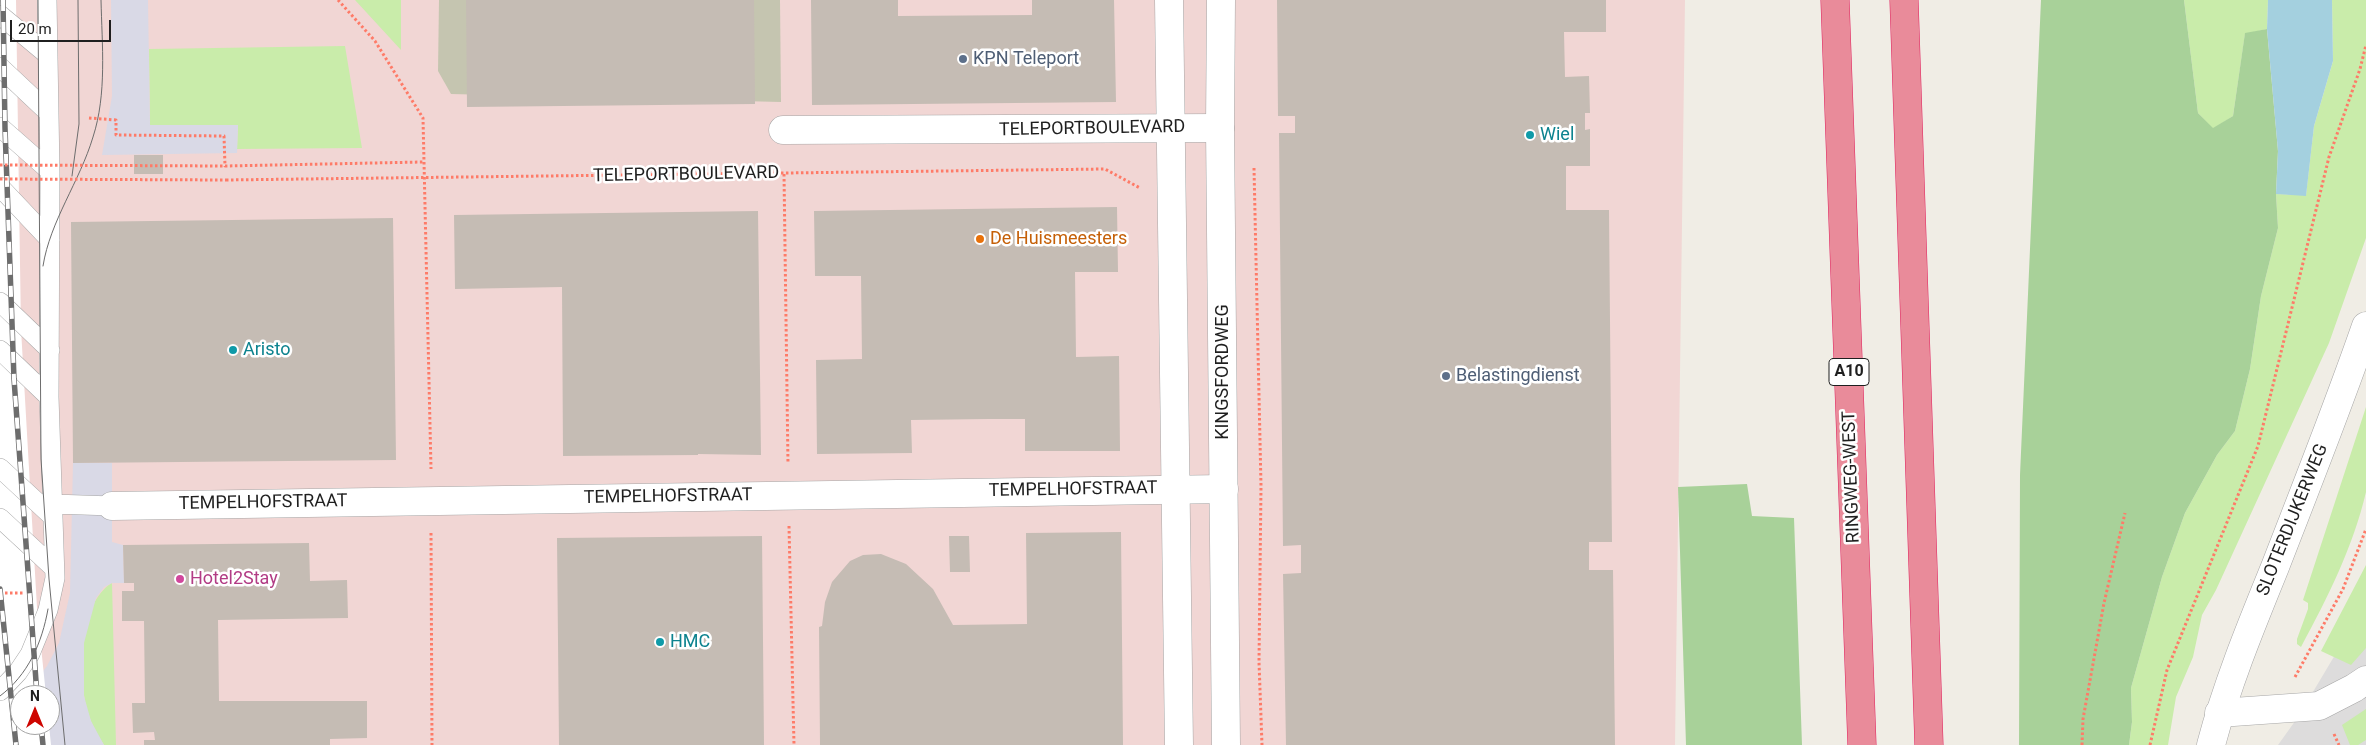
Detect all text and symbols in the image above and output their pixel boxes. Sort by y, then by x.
scale bar [12,10,114,42]
text: 20 m [18,20,52,38]
place label: KPN Teleport [973,48,1079,70]
marker: KPN Teleport [957,53,969,65]
street label: TELEPORTBOULEVARD [999,117,1185,141]
place label: Wiel [1540,124,1574,146]
marker: Wiel [1524,129,1536,141]
street label: TELEPORTBOULEVARD [593,163,779,187]
place label: De Huismeesters [990,228,1127,250]
marker: De Huismeesters [974,233,986,245]
street label: KINGSFORDWEG [1212,304,1234,440]
place label: Aristo [243,339,290,361]
marker: Aristo [227,344,239,356]
road number: A10 [1829,358,1869,386]
place label: Belastingdienst [1456,365,1580,387]
marker: Belastingdienst [1440,370,1452,382]
street label: RINGWEG-WEST [1839,411,1865,543]
street label: SLOTERDIJKERWEG [2253,441,2333,599]
street label: TEMPELHOFSTRAAT [988,478,1158,502]
street label: TEMPELHOFSTRAAT [583,485,753,509]
street label: TEMPELHOFSTRAAT [178,491,348,515]
place label: Hotel2Stay [190,568,278,590]
marker: Hotel2Stay [174,573,186,585]
place label: HMC [670,631,710,653]
marker: HMC [654,636,666,648]
north arrow [10,685,60,735]
text: N [30,688,40,704]

